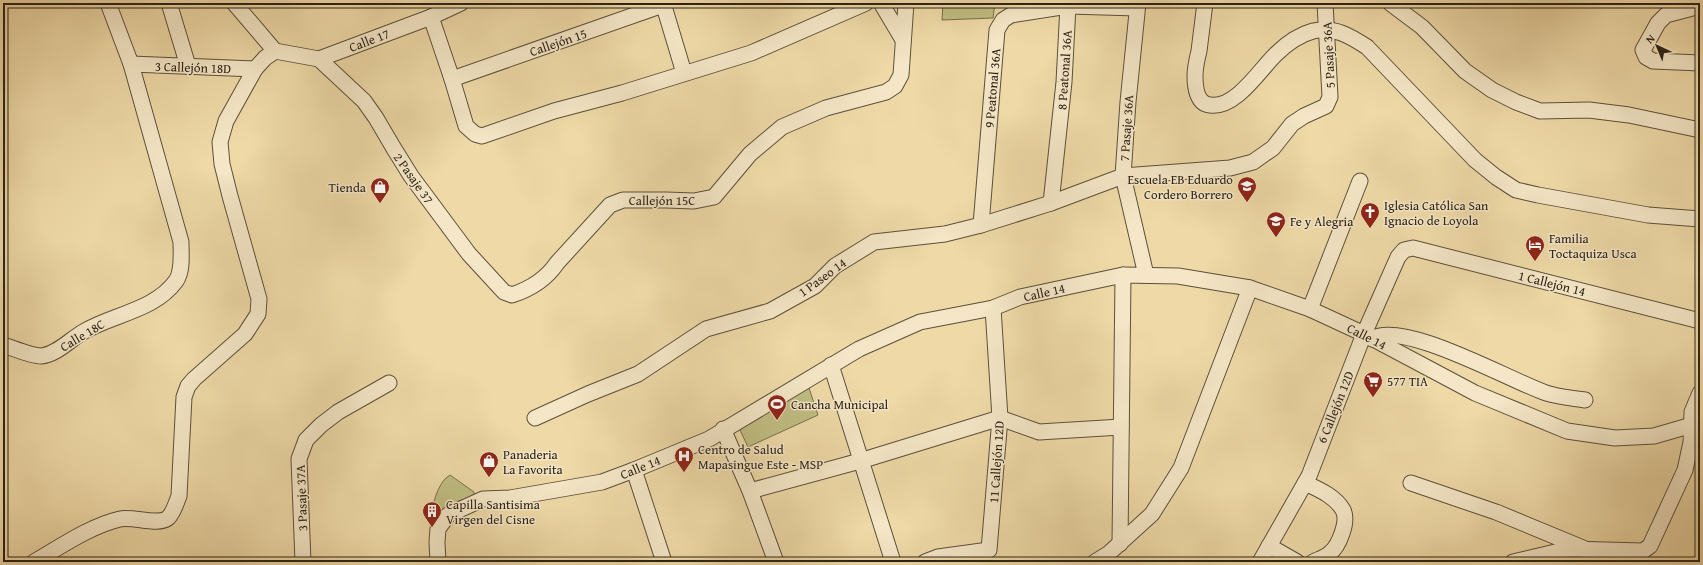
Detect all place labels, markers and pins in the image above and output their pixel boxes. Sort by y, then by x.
place label: Escuela EB Eduardo Cordero Borrero [1127,170,1233,204]
school or university icon: Escuela EB Eduardo Cordero Borrero [1236,175,1258,203]
shop icon: Tienda [369,176,391,204]
place label: Tienda [329,178,367,197]
place label: Iglesia Católica San Ignacio de Loyola [1384,196,1489,230]
church icon: Iglesia Católica San Ignacio de Loyola [1359,201,1381,229]
school or university icon: Fe y Alegria [1265,210,1287,238]
place label: Fe y Alegria [1290,212,1354,231]
place label: Familia Toctaquiza Usca [1549,229,1638,263]
hotel icon: Familia Toctaquiza Usca [1524,234,1546,262]
supermarket icon: 577 TIA [1362,370,1384,398]
place label: 577 TIA [1387,372,1428,391]
sports icon: Cancha Municipal [766,393,788,421]
place label: Cancha Municipal [791,395,889,414]
place label: Centro de Salud Mapasingue Este - MSP [698,440,823,474]
place label: Panaderia La Favorita [503,445,564,479]
hospital icon: Centro de Salud Mapasingue Este - MSP [673,445,695,473]
shop icon: Panaderia La Favorita [478,450,500,478]
place label: Capilla Santisima Virgen del Cisne [446,495,541,529]
building icon: Capilla Santisima Virgen del Cisne [421,500,443,528]

